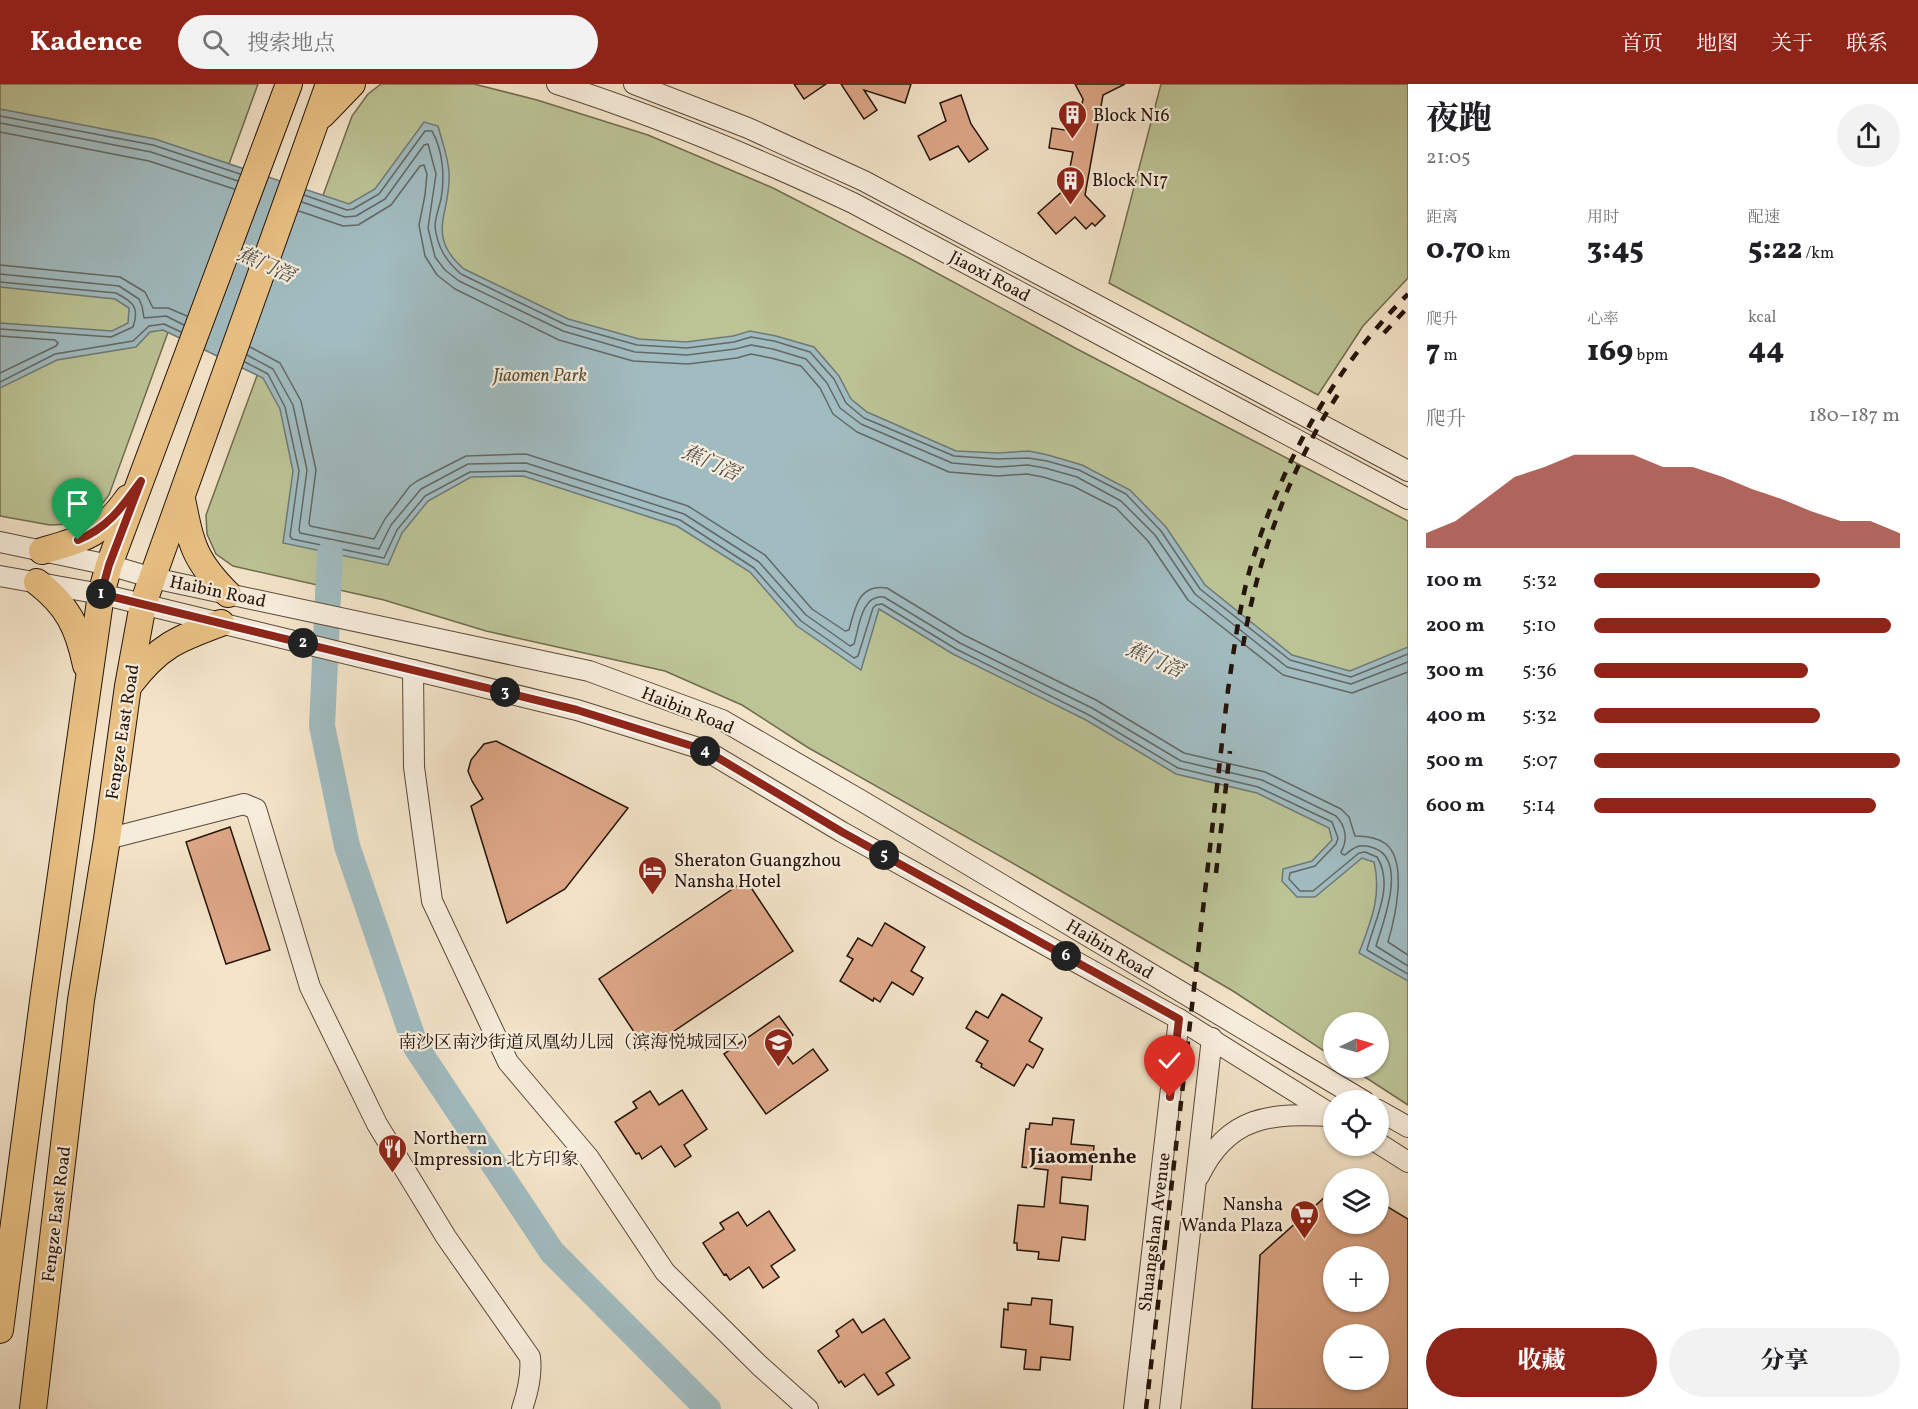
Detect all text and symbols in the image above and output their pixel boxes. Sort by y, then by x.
search box [178,15,598,69]
text: Kadence [30,23,142,62]
icon: search [199,26,232,59]
text: 搜索地点 [247,29,335,60]
text: 首页 [1621,30,1663,59]
text: 地图 [1696,30,1738,59]
text: 关于 [1771,30,1813,59]
text: 联系 [1846,30,1888,59]
text: 夜跑 [1426,98,1492,144]
building icon: Block N16 [1056,99,1088,141]
place label: Block N16 [1093,104,1170,129]
button: share [1837,104,1900,167]
text: 21:05 [1426,144,1471,172]
building icon: Block N17 [1055,164,1087,206]
place label: Block N17 [1092,169,1168,194]
text: 距离 [1426,207,1458,229]
text: 用时 [1587,207,1619,229]
text: 配速 [1748,207,1780,229]
text: 0.70 [1426,229,1485,271]
text: 3:45 [1587,229,1644,271]
text: 5:22 [1748,229,1802,271]
water label: 蕉门滘 [232,241,301,292]
text: km [1485,243,1511,265]
text: /km [1802,243,1834,265]
street label: Jiaoxi Road [944,245,1034,309]
text: kcal [1748,307,1776,329]
text: 爬升 [1426,309,1458,331]
text: 心率 [1587,309,1619,331]
text: 44 [1748,329,1784,371]
text: 7 [1426,331,1440,373]
text: 169 [1587,331,1633,373]
text: m [1440,345,1458,367]
text: bpm [1633,345,1669,367]
park label: Jiaomen Park [491,364,587,389]
text: 180–187 m [1809,402,1900,430]
text: 爬升 [1426,406,1466,434]
water label: 蕉门滘 [677,439,746,490]
pin [52,478,103,540]
icon: arrive [61,487,94,520]
text: 100 m [1426,567,1482,595]
text: 5:32 [1522,567,1557,595]
street label: Haibin Road [167,570,268,615]
pin: 1 [86,579,116,609]
text: 1 [98,583,104,605]
text: 200 m [1426,612,1484,640]
text: 5:10 [1522,612,1556,640]
pin: 2 [288,628,318,658]
text: 2 [299,632,307,654]
water label: 蕉门滘 [1121,636,1190,687]
text: 300 m [1426,657,1484,685]
text: 5:36 [1522,657,1557,685]
street label: Fengze East Road [100,663,147,802]
pin: 3 [490,677,520,707]
text: 3 [501,681,509,703]
street label: Haibin Road [637,681,738,741]
text: 400 m [1426,702,1486,730]
text: 5:32 [1522,702,1557,730]
pin: 4 [690,736,720,766]
text: 4 [700,740,710,762]
text: 500 m [1426,747,1484,775]
text: 5:07 [1522,747,1558,775]
text: 600 m [1426,792,1485,820]
text: 5:14 [1522,792,1556,820]
pin: 5 [869,840,899,870]
text: 5 [880,844,888,866]
place label: Sheraton Guangzhou Nansha Hotel [674,849,841,895]
hotel icon: Sheraton Guangzhou Nansha Hotel [637,854,669,896]
street label: Haibin Road [1061,914,1158,986]
pin: 6 [1051,941,1081,971]
text: 6 [1062,945,1070,967]
north arrow [1323,1012,1389,1078]
map controls [1323,1012,1389,1390]
school or university icon: 南沙区南沙街道凤凰幼儿园（滨海悦城园区） [763,1026,795,1068]
place label: 南沙区南沙街道凤凰幼儿园（滨海悦城园区） [398,1031,758,1056]
pin [1144,1035,1195,1097]
icon: check [1153,1044,1186,1077]
button: locate [1323,1090,1389,1156]
place label: Northern Impression 北方印象 [413,1127,578,1173]
restaurant icon: Northern Impression 北方印象 [376,1132,408,1174]
district label: Jiaomenhe [1028,1143,1137,1172]
street label: Fengze East Road [37,1145,78,1284]
street label: Shuangshan Avenue [1133,1151,1178,1313]
button: layers [1323,1168,1389,1234]
place label: Nansha Wanda Plaza [1181,1193,1283,1239]
supermarket icon: Nansha Wanda Plaza [1288,1198,1320,1240]
button: + [1323,1246,1389,1312]
button: − [1323,1324,1389,1390]
button: 收藏 [1426,1328,1657,1397]
button: 分享 [1669,1328,1900,1397]

